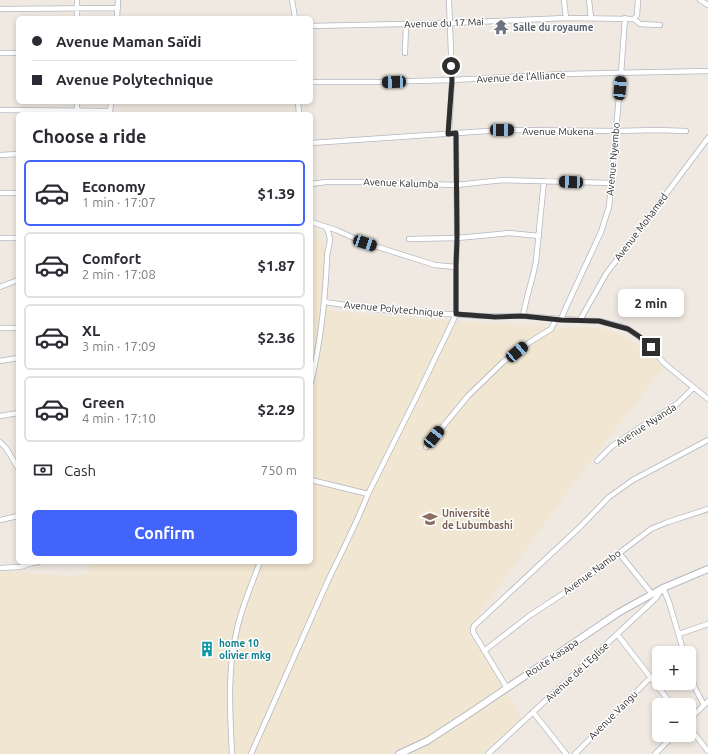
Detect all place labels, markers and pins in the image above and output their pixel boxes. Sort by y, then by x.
temple icon: Salle du royaume [492,18,510,36]
place label: Salle du royaume [513,22,594,33]
place label: Université de Lubumbashi [442,508,513,531]
school or university icon: Université de Lubumbashi [421,510,439,528]
place label: home 10 olivier mkg [219,638,271,661]
building icon: home 10 olivier mkg [198,640,216,658]

